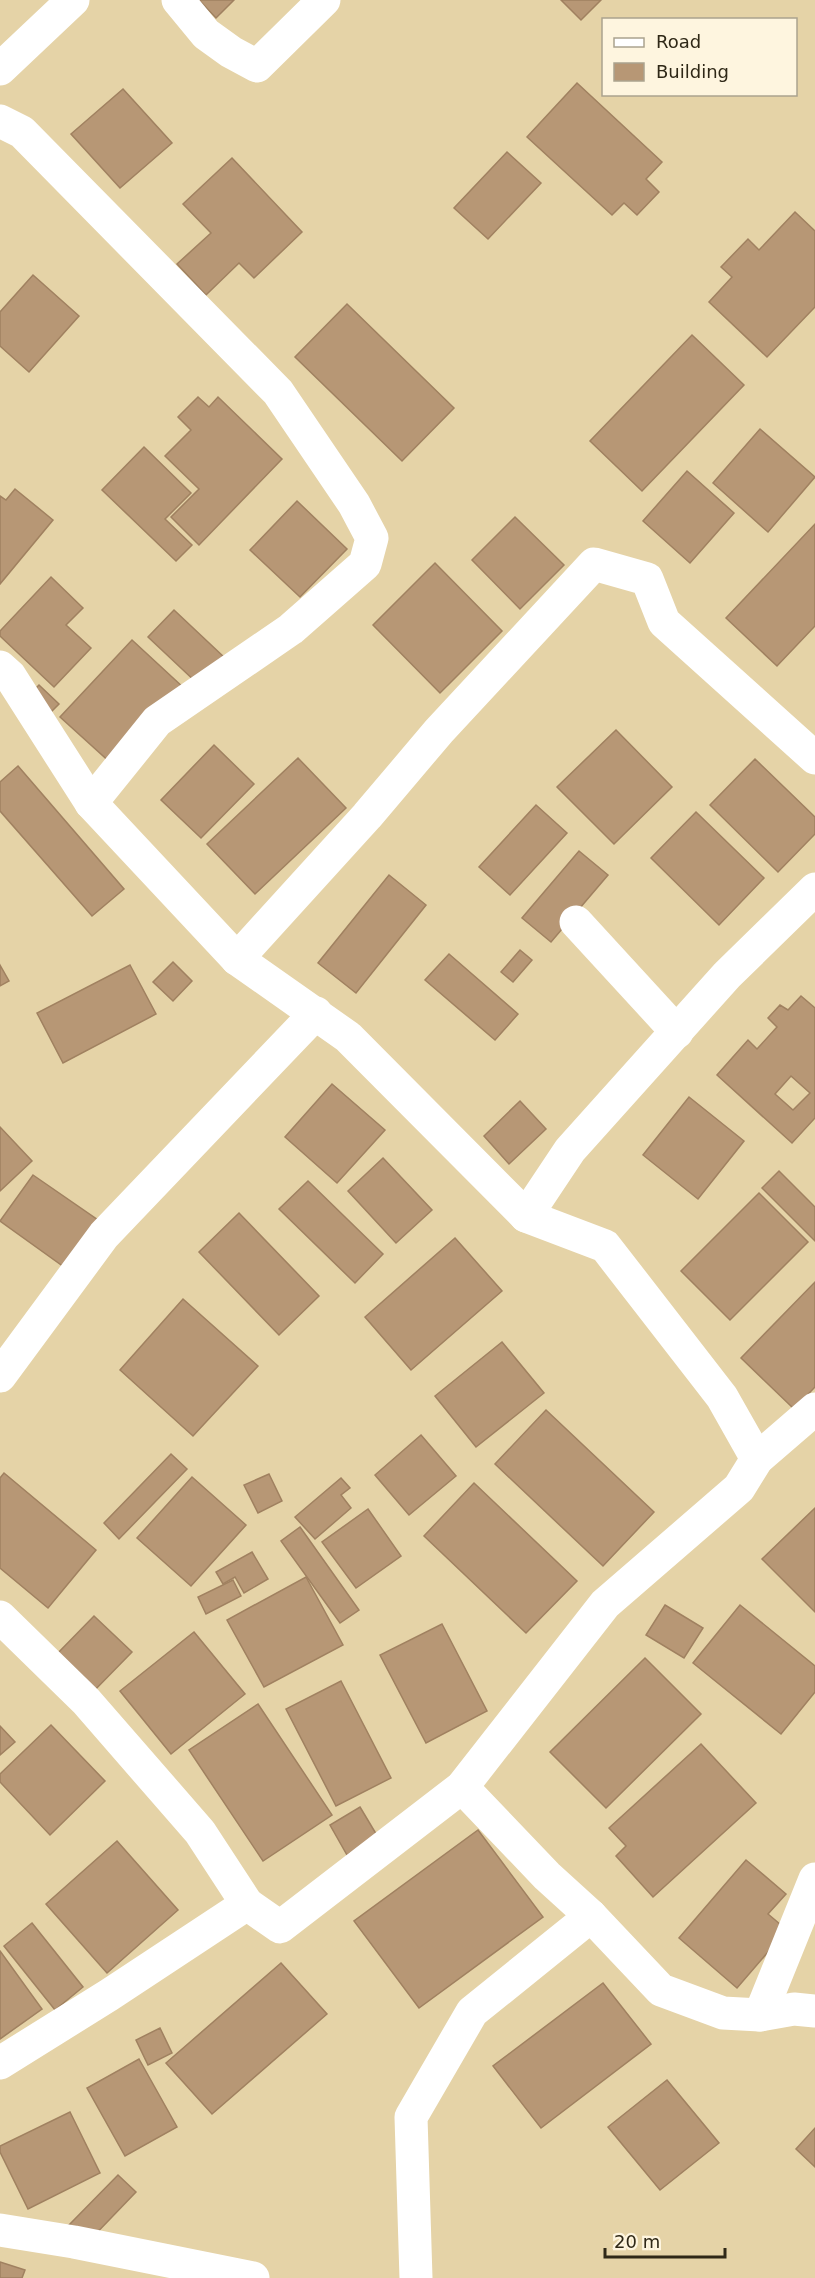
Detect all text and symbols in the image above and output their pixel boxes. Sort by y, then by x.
legend [602,18,797,96]
text: Road [656,31,701,52]
text: Building [656,61,729,82]
scale bar [605,2221,725,2259]
text: 20 m [614,2231,660,2252]

